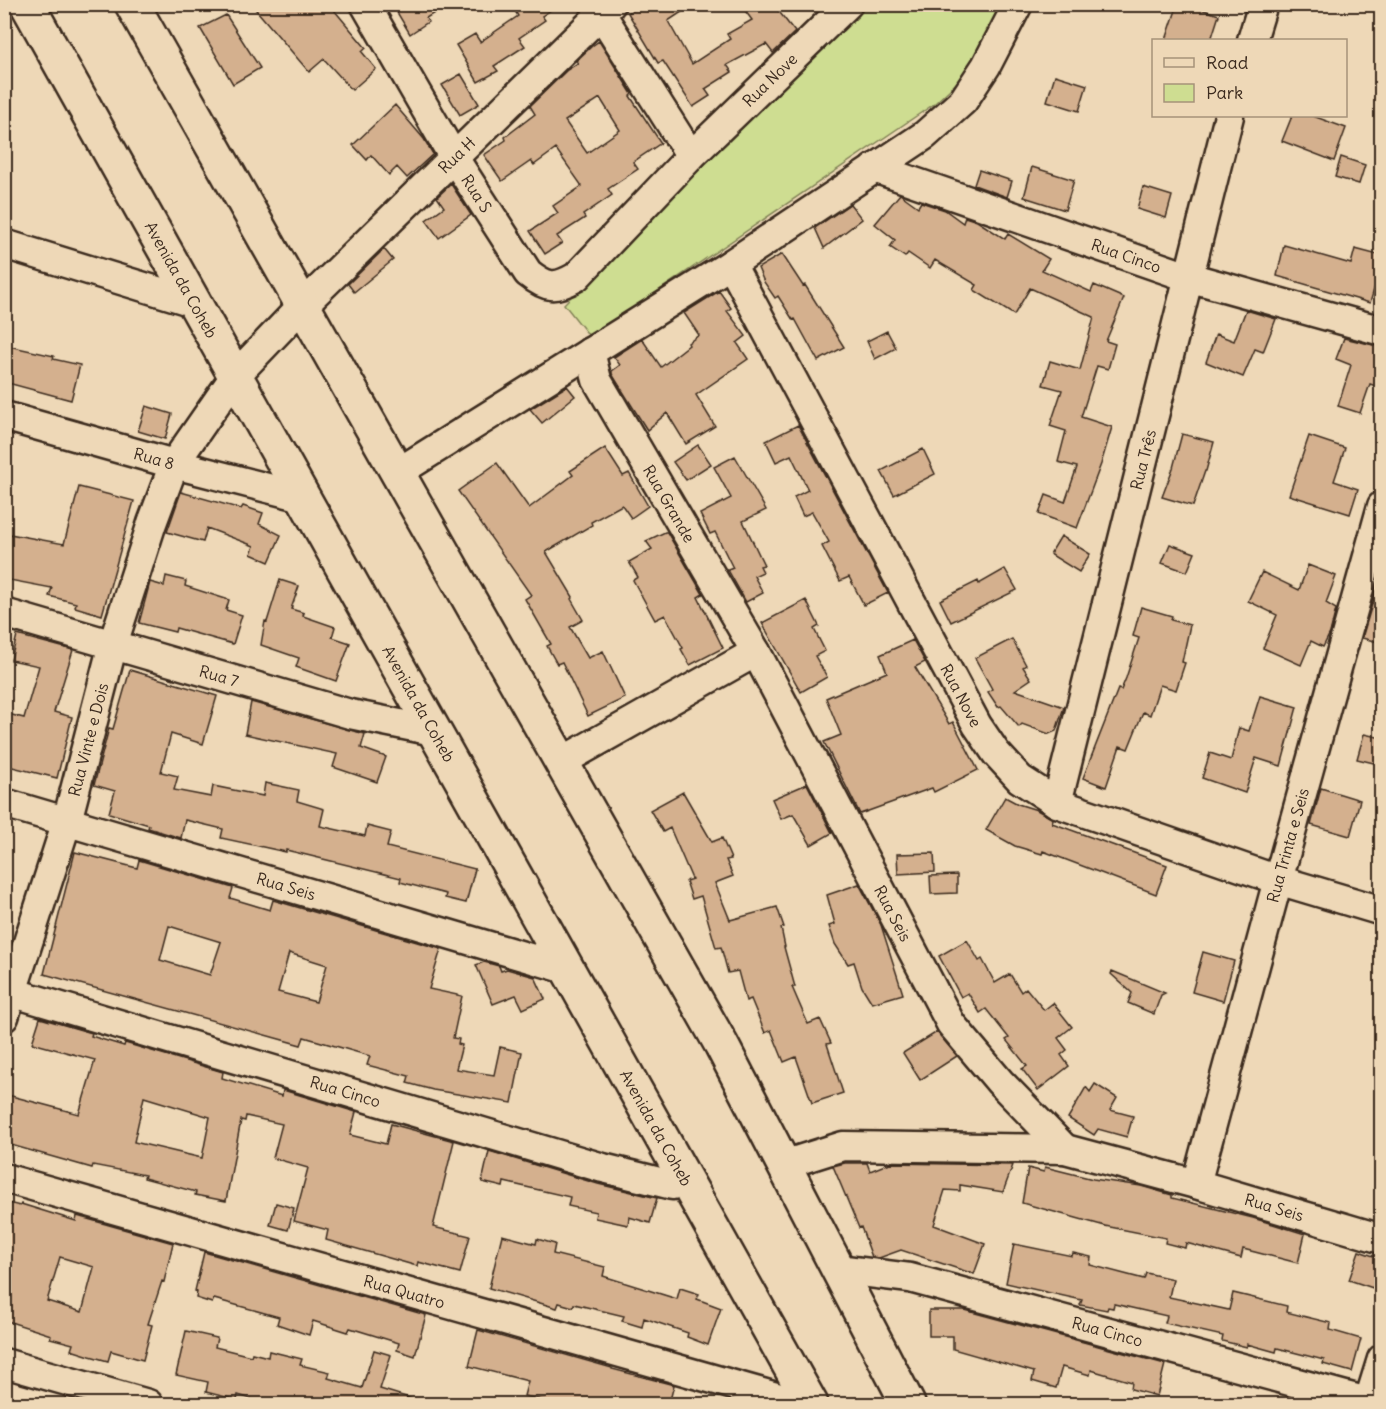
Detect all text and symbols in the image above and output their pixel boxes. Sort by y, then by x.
legend [1152,39,1347,117]
street label: Rua Nove [738,49,801,111]
text: Road [1206,51,1249,74]
text: Park [1206,81,1243,104]
street label: Rua H [434,132,479,177]
street label: Rua S [457,171,496,216]
street label: Avenida da Coheb [141,218,222,342]
street label: Rua Cinco [1089,234,1164,277]
street label: Rua Três [1126,427,1160,492]
street label: Rua 8 [131,443,177,474]
street label: Rua Grande [639,461,700,546]
street label: Avenida da Coheb [378,642,459,766]
street label: Rua Nove [936,660,986,730]
street label: Rua 7 [197,661,241,691]
street label: Rua Vinte e Dois [64,681,112,798]
street label: Rua Trinta e Seis [1262,786,1313,905]
street label: Rua Seis [254,868,318,904]
street label: Rua Seis [870,882,916,945]
street label: Avenida da Coheb [616,1066,697,1190]
street label: Rua Cinco [308,1071,383,1111]
street label: Rua Seis [1242,1189,1306,1225]
street label: Rua Quatro [361,1270,447,1313]
street label: Rua Cinco [1070,1312,1145,1351]

